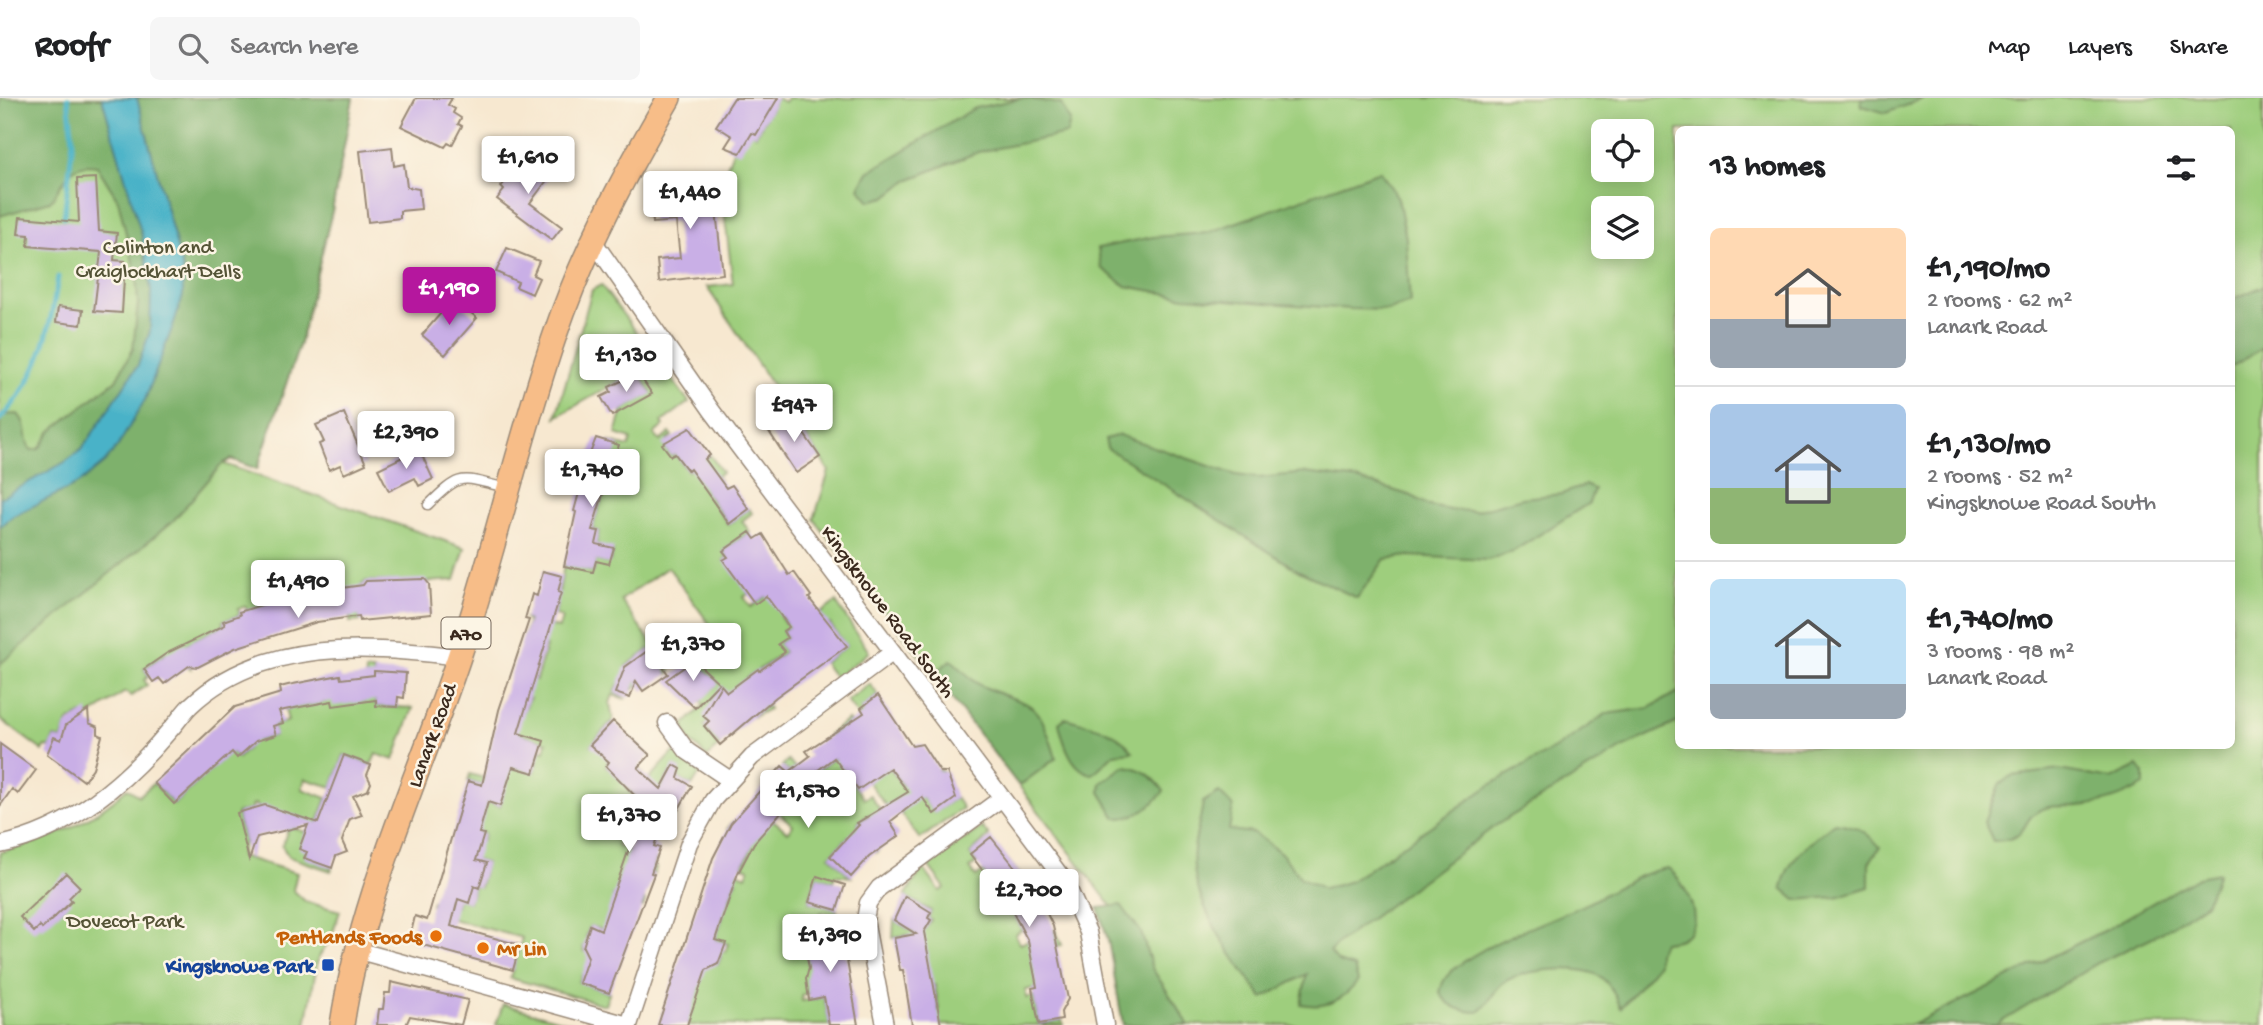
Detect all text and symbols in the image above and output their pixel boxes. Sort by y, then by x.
search box [150,17,640,80]
text: Roofr [35,29,108,67]
icon: search [174,29,212,67]
text: Search here [230,33,358,64]
text: Map [1988,34,2030,63]
text: Layers [2068,34,2132,63]
text: Share [2170,34,2228,63]
map controls [1591,119,1654,259]
button: locate [1591,119,1654,182]
pin: £1,610 [471,136,585,196]
text: £1,610 [498,145,558,172]
icon: filters [2162,149,2200,187]
text: 13 homes [1710,151,1824,186]
pin: £1,440 [633,172,747,231]
text: £1,440 [659,180,721,207]
button: layers [1591,196,1654,259]
park label: Colinton and Craiglockhart Dells [76,237,241,286]
text: £1,190/mo [1927,253,2050,288]
icon: home [1766,256,1850,340]
pin: £1,190 [392,268,506,327]
text: £1,190 [419,276,479,303]
text: 2 rooms · 62 m² [1927,288,2072,315]
text: Lanark Road [1927,315,2046,342]
pin: £1,130 [569,334,683,394]
text: £1,130 [595,343,657,370]
pin: £947 [753,384,835,444]
text: £947 [772,393,816,420]
pin: £2,390 [349,412,463,471]
text: £2,390 [373,420,439,447]
text: £1,130/mo [1927,429,2051,464]
icon: home [1766,432,1850,516]
pin: £1,740 [535,450,649,509]
text: £1,740 [561,458,623,485]
text: 2 rooms · 52 m² [1927,464,2073,491]
text: Kingsknowe Road South [1927,491,2156,518]
street label: Kingsknowe Road South [813,522,959,704]
pin: £1,490 [241,560,355,620]
text: £1,490 [267,569,329,596]
text: £1,740/mo [1927,604,2053,639]
icon: home [1766,607,1850,691]
road number: A70 [442,618,490,648]
pin: £1,370 [636,624,750,683]
text: £1,370 [661,632,725,659]
text: 3 rooms · 98 m² [1927,639,2074,666]
text: Lanark Road [1927,666,2046,693]
street label: Lanark Road [404,679,465,792]
pin: £1,570 [751,770,865,830]
text: £1,570 [776,779,840,806]
pin: £1,370 [572,794,686,854]
text: £1,370 [597,803,661,830]
pin: £2,700 [972,870,1086,929]
text: £2,700 [996,878,1062,905]
park label: Dovecot Park [65,911,186,936]
pin: £1,390 [773,914,887,974]
text: £1,390 [798,923,862,950]
place label: Pentlands Foods [276,927,423,952]
marker: Pentlands Foods [428,928,444,944]
place label: Mr Lin [497,939,547,964]
marker: Mr Lin [475,940,491,956]
place label: Kingsknowe Park [165,956,317,981]
marker: Kingsknowe Park [320,957,336,973]

